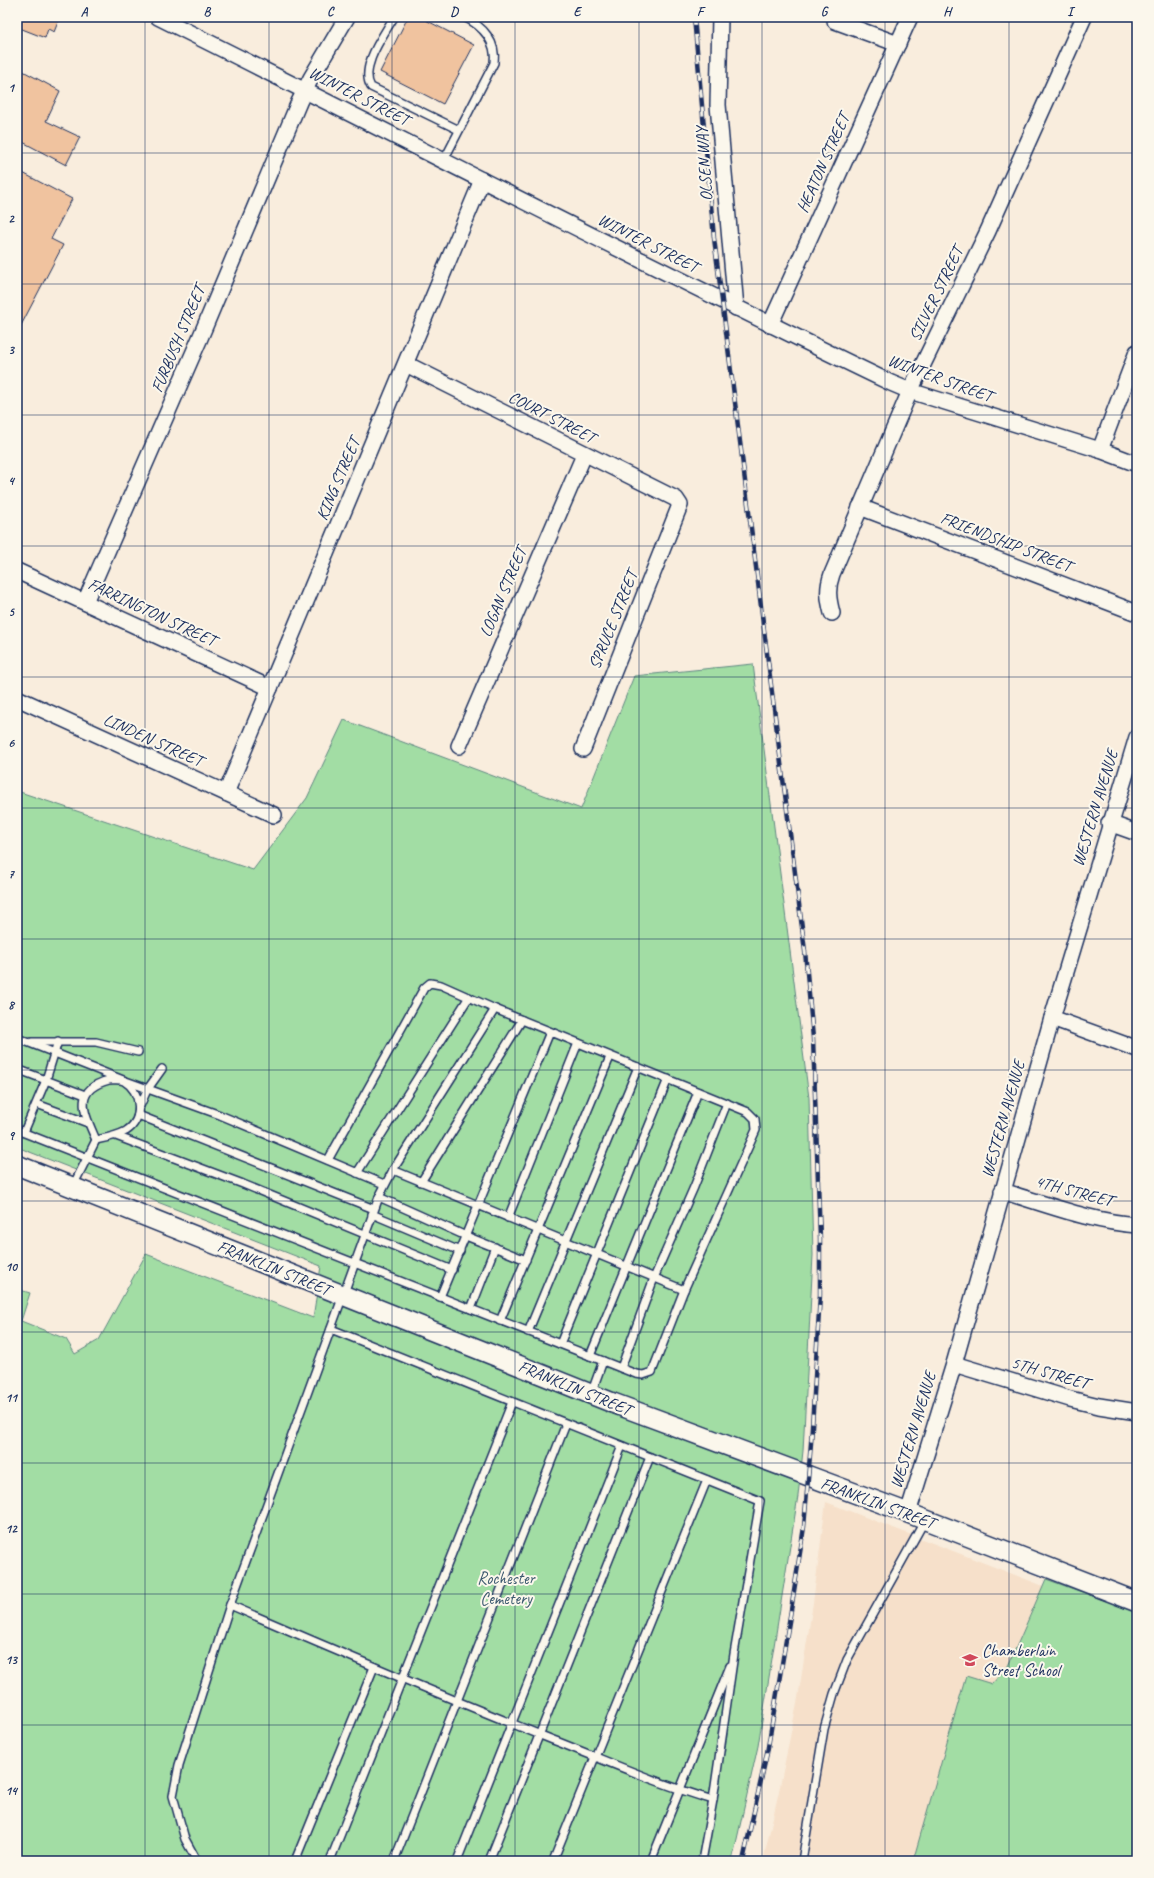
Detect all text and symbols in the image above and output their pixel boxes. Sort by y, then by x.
text: A [81,4,89,20]
text: B [204,4,212,20]
text: C [327,4,335,20]
text: D [450,4,459,20]
text: E [574,4,583,20]
text: F [697,4,706,20]
text: G [821,4,829,20]
text: H [943,4,953,20]
text: I [1067,4,1076,20]
street label: WINTER STREET [305,62,416,132]
text: 1 [8,80,16,96]
street label: HEATON STREET [792,107,856,216]
street label: OLSEN WAY [691,124,717,202]
street label: WINTER STREET [594,209,705,279]
text: 2 [8,211,15,227]
street label: SILVER STREET [904,240,970,345]
street label: FURBUSH STREET [146,279,211,395]
text: 3 [8,342,15,358]
street label: WINTER STREET [885,349,999,408]
street label: COURT STREET [505,386,602,449]
street label: KING STREET [311,432,366,523]
text: 4 [8,473,16,489]
street label: FRIENDSHIP STREET [938,507,1078,578]
street label: LOGAN STREET [475,541,533,640]
street label: SPRUCE STREET [584,564,644,672]
street label: FARRINGTON STREET [85,573,223,653]
text: 5 [8,604,15,620]
street label: LINDEN STREET [100,709,210,773]
text: 6 [8,735,15,751]
street label: WESTERN AVENUE [1067,745,1123,869]
text: 7 [8,866,15,882]
text: 8 [8,997,16,1013]
street label: WESTERN AVENUE [976,1055,1030,1180]
text: 9 [8,1128,15,1144]
street label: 4TH STREET [1033,1171,1119,1213]
street label: FRANKLIN STREET [214,1236,337,1301]
text: 10 [5,1259,18,1275]
street label: 5TH STREET [1009,1352,1095,1395]
street label: FRANKLIN STREET [515,1356,638,1421]
street label: WESTERN AVENUE [885,1367,941,1491]
text: 11 [5,1390,19,1406]
street label: FRANKLIN STREET [818,1473,941,1534]
text: 12 [5,1521,18,1537]
park label: Rochester Cemetery [477,1568,537,1609]
place label: Chamberlain Street School [982,1640,1063,1681]
school or university icon: Chamberlain Street School [961,1651,979,1669]
text: 13 [5,1652,18,1668]
text: 14 [5,1783,19,1799]

